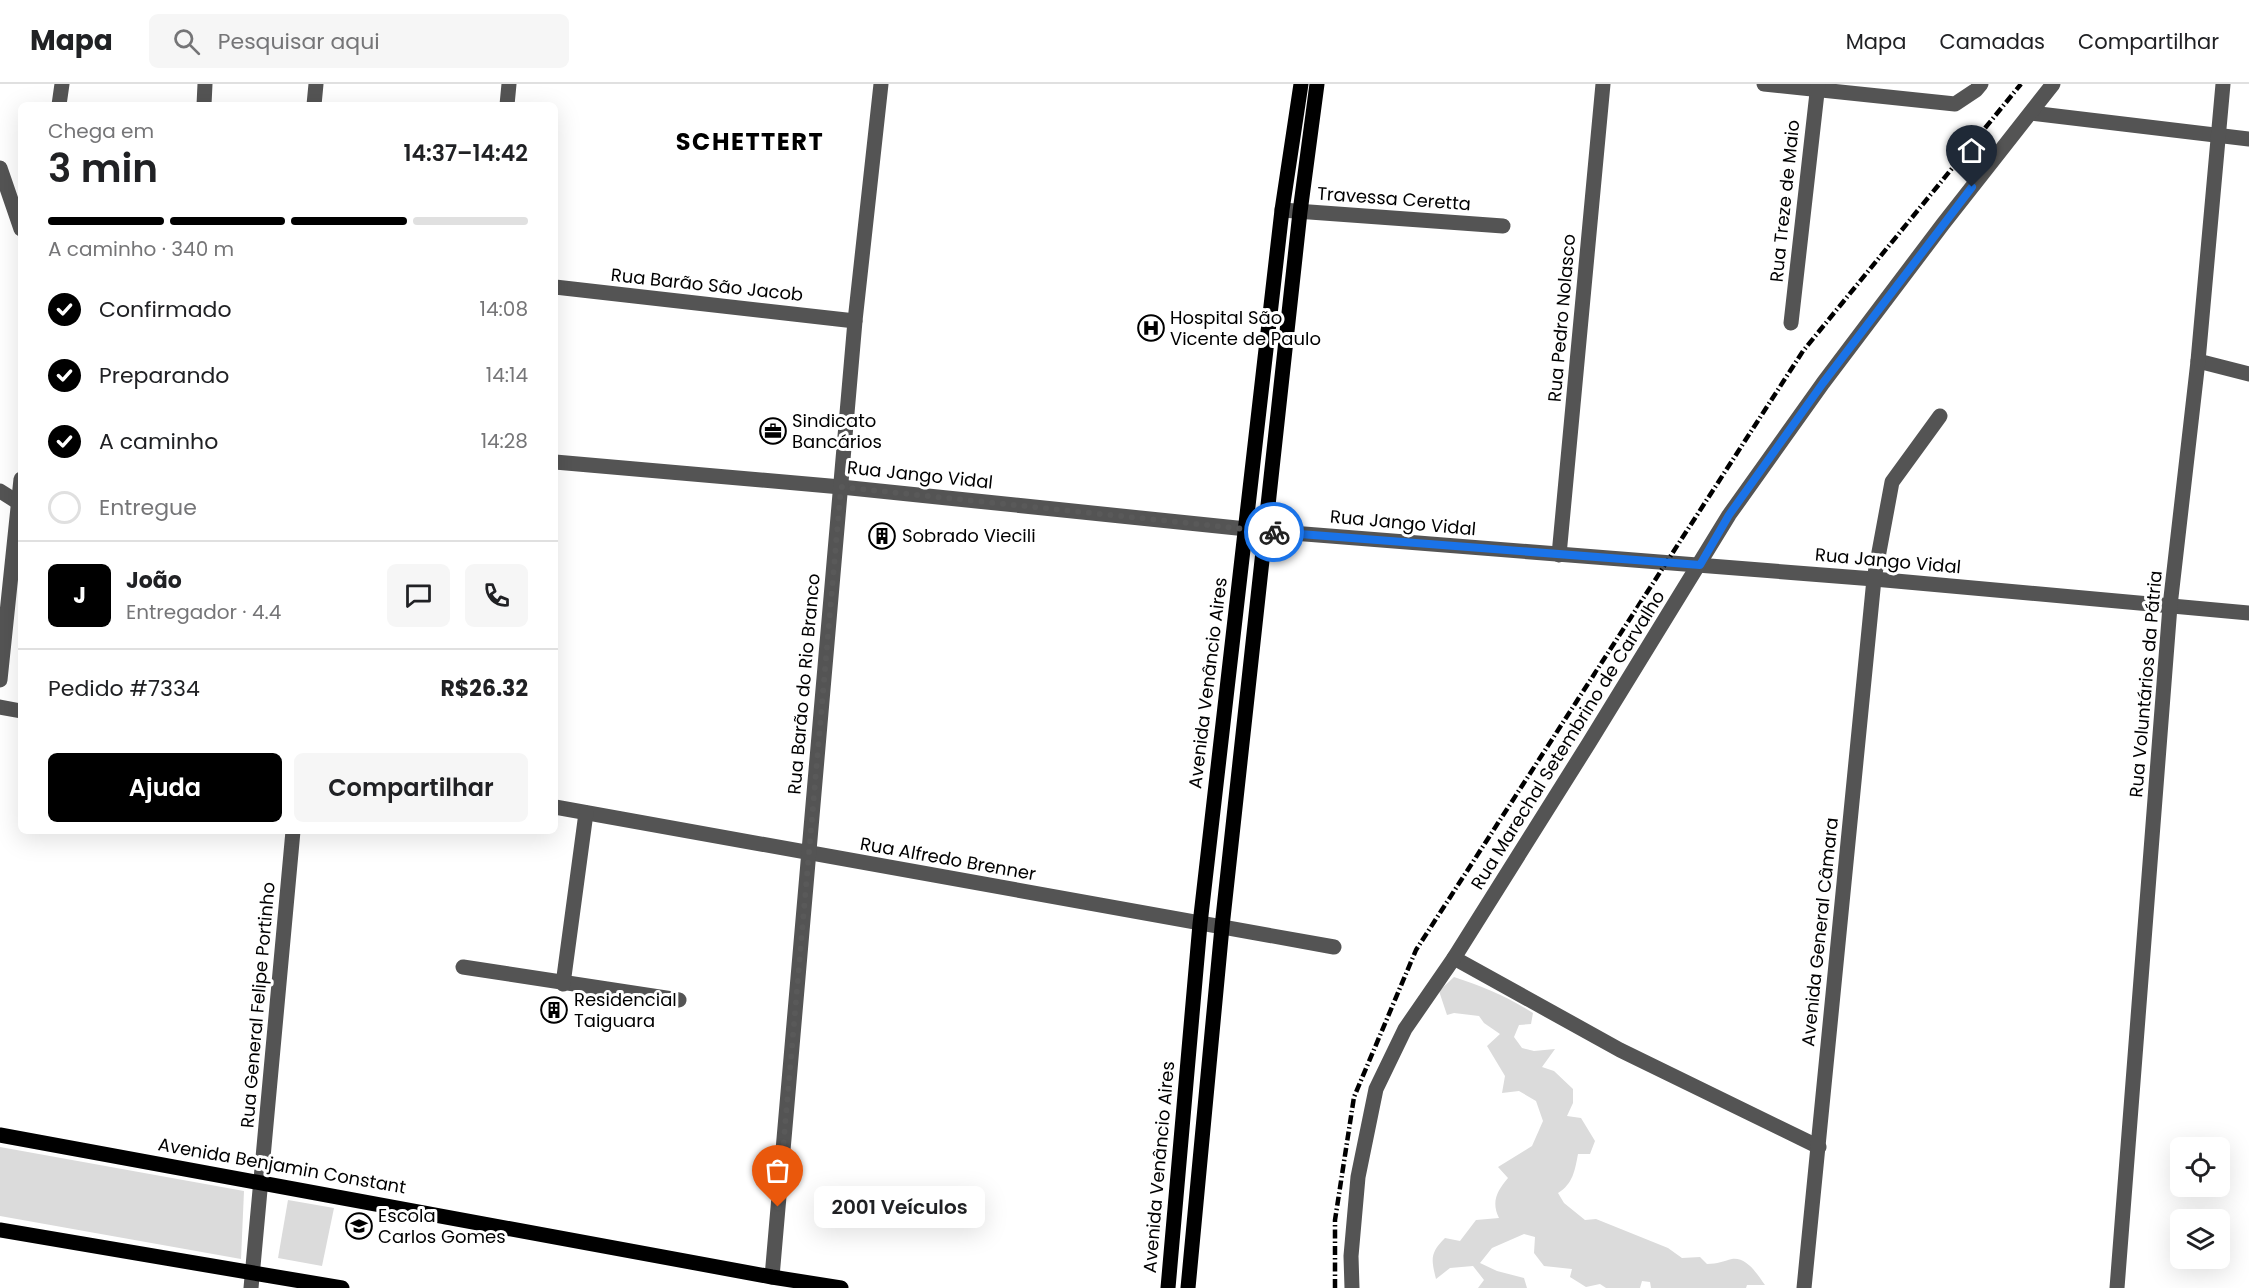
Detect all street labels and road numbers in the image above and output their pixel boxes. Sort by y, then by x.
street label: Rua Treze de Maio [1764,119,1805,283]
street label: Travessa Ceretta [1316,181,1472,216]
street label: Rua Pedro Nolasco [1542,233,1581,403]
street label: Rua Barão São Jacob [610,262,804,307]
street label: Rua Jango Vidal [846,454,994,495]
street label: Rua Jango Vidal [1329,504,1477,541]
street label: Rua Jango Vidal [1814,542,1962,579]
street label: Rua Voluntários da Pátria [2123,569,2168,799]
street label: Rua Barão do Rio Branco [781,572,826,796]
street label: Avenida Venâncio Aires [1182,576,1233,790]
street label: Rua Marechal Setembrino de Carvalho [1465,585,1671,894]
street label: Avenida General Câmara [1795,816,1844,1048]
street label: Rua Alfredo Brenner [858,831,1038,886]
street label: Rua General Felipe Portinho [234,881,281,1129]
street label: Avenida Venâncio Aires [1137,1060,1180,1274]
street label: Avenida Benjamin Constant [156,1131,408,1200]

